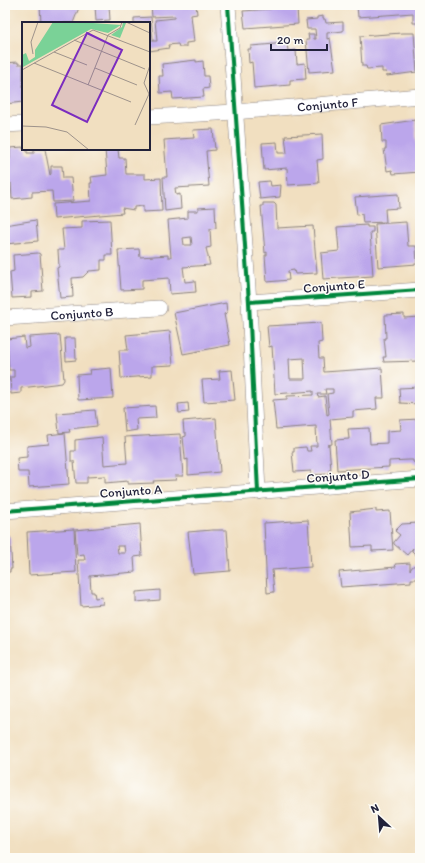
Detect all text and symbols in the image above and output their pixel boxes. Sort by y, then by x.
inset map [22,22,150,150]
scale bar [271,26,327,52]
text: 20 m [277,33,304,47]
street label: Conjunto F [296,94,359,114]
street label: Conjunto E [303,276,365,296]
street label: Conjunto B [50,303,114,323]
street label: Conjunto D [306,466,370,486]
street label: Conjunto A [99,481,164,501]
north arrow [359,797,399,837]
text: N [369,801,381,816]

